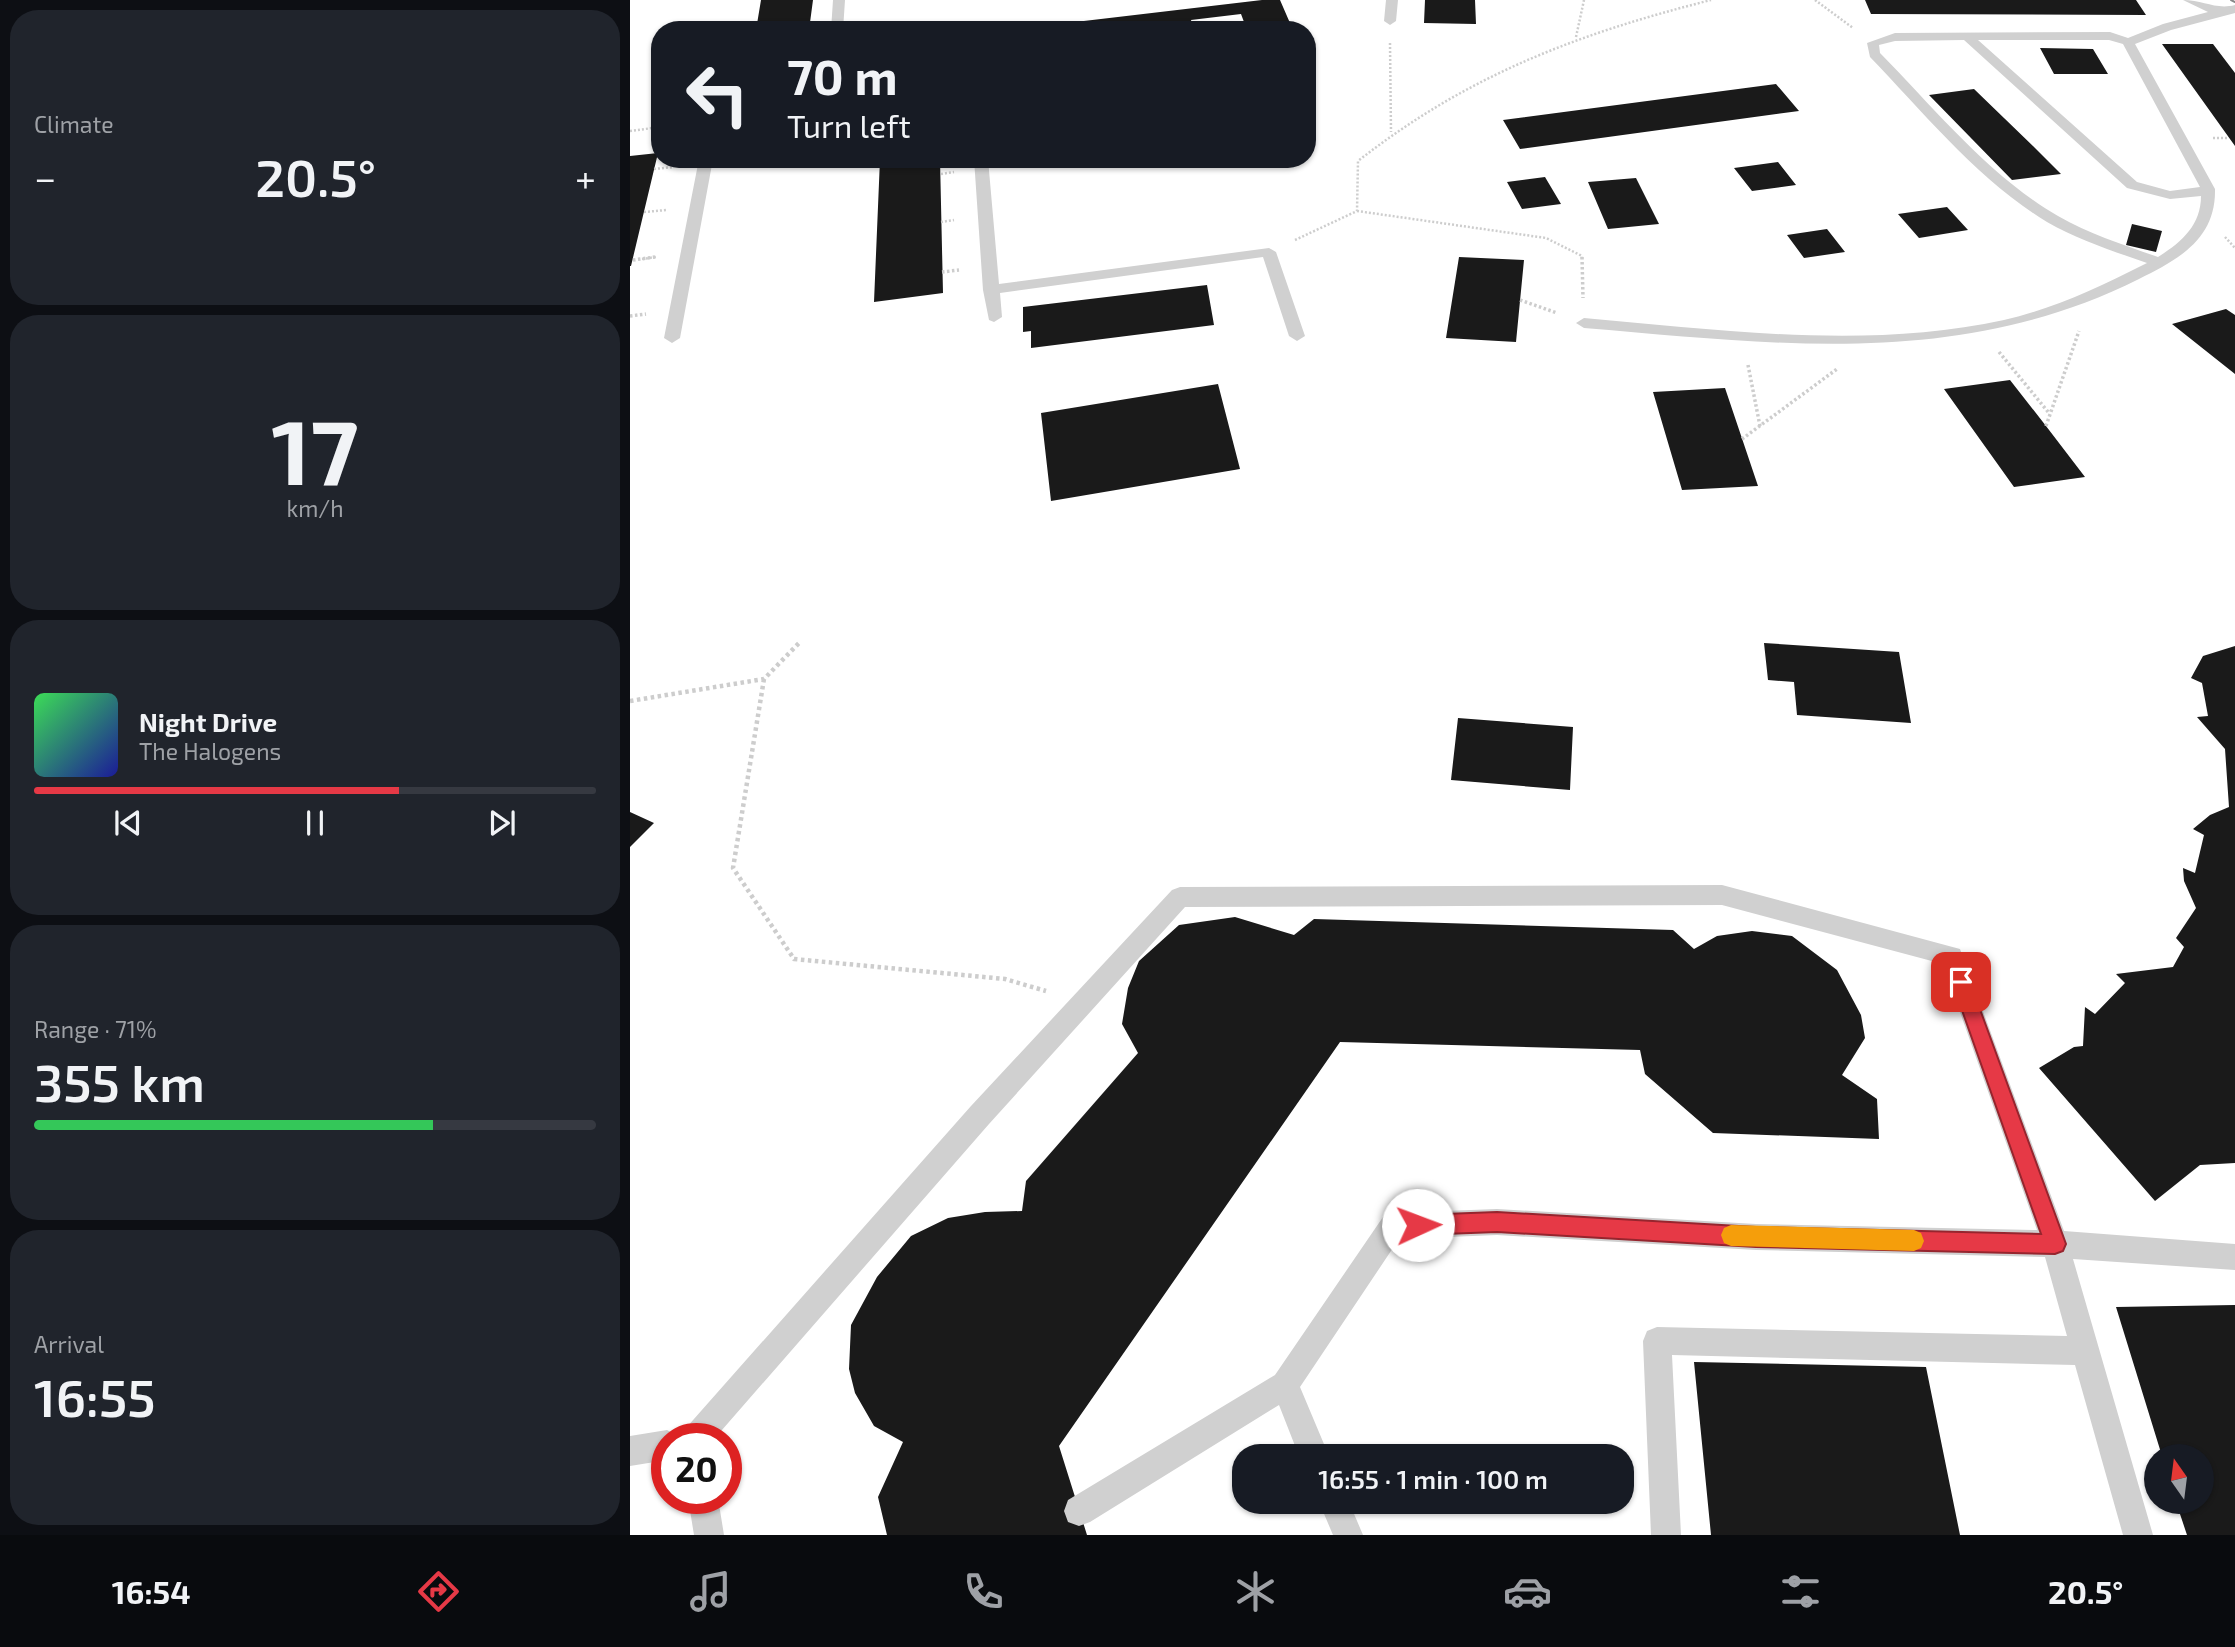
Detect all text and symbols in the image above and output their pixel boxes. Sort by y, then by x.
text: 70 m [787,46,898,105]
icon: left [672,49,763,140]
text: Turn left [787,106,911,144]
text: Climate [34,110,114,138]
text: 20.5° [255,145,376,207]
text: − [34,154,56,200]
text: + [575,154,596,200]
text: 17 [271,394,359,503]
text: km/h [286,494,344,522]
text: Night Drive [139,706,277,737]
text: The Halogens [139,737,281,765]
icon: previous [109,804,147,842]
icon: pause [296,804,334,842]
icon: next [483,804,521,842]
pin [1931,952,1991,1012]
icon: arrive [1942,963,1980,1001]
text: Range · 71% [34,1015,156,1043]
text: 355 km [34,1050,205,1112]
position arrow [1381,1188,1455,1262]
text: Arrival [34,1330,104,1358]
text: 16:55 [34,1365,156,1427]
speed limit sign: 20 [651,1423,742,1514]
north arrow [2144,1444,2214,1514]
map controls [2144,1444,2214,1514]
text: 16:55 · 1 min · 100 m [1318,1463,1548,1494]
icon: directions [414,1567,463,1616]
icon: music [686,1567,735,1616]
icon: phone [959,1567,1008,1616]
icon: climate [1231,1567,1280,1616]
icon: car [1503,1567,1552,1616]
icon: filters [1776,1567,1825,1616]
text: 16:54 [112,1572,191,1610]
text: 20.5° [2048,1572,2123,1610]

